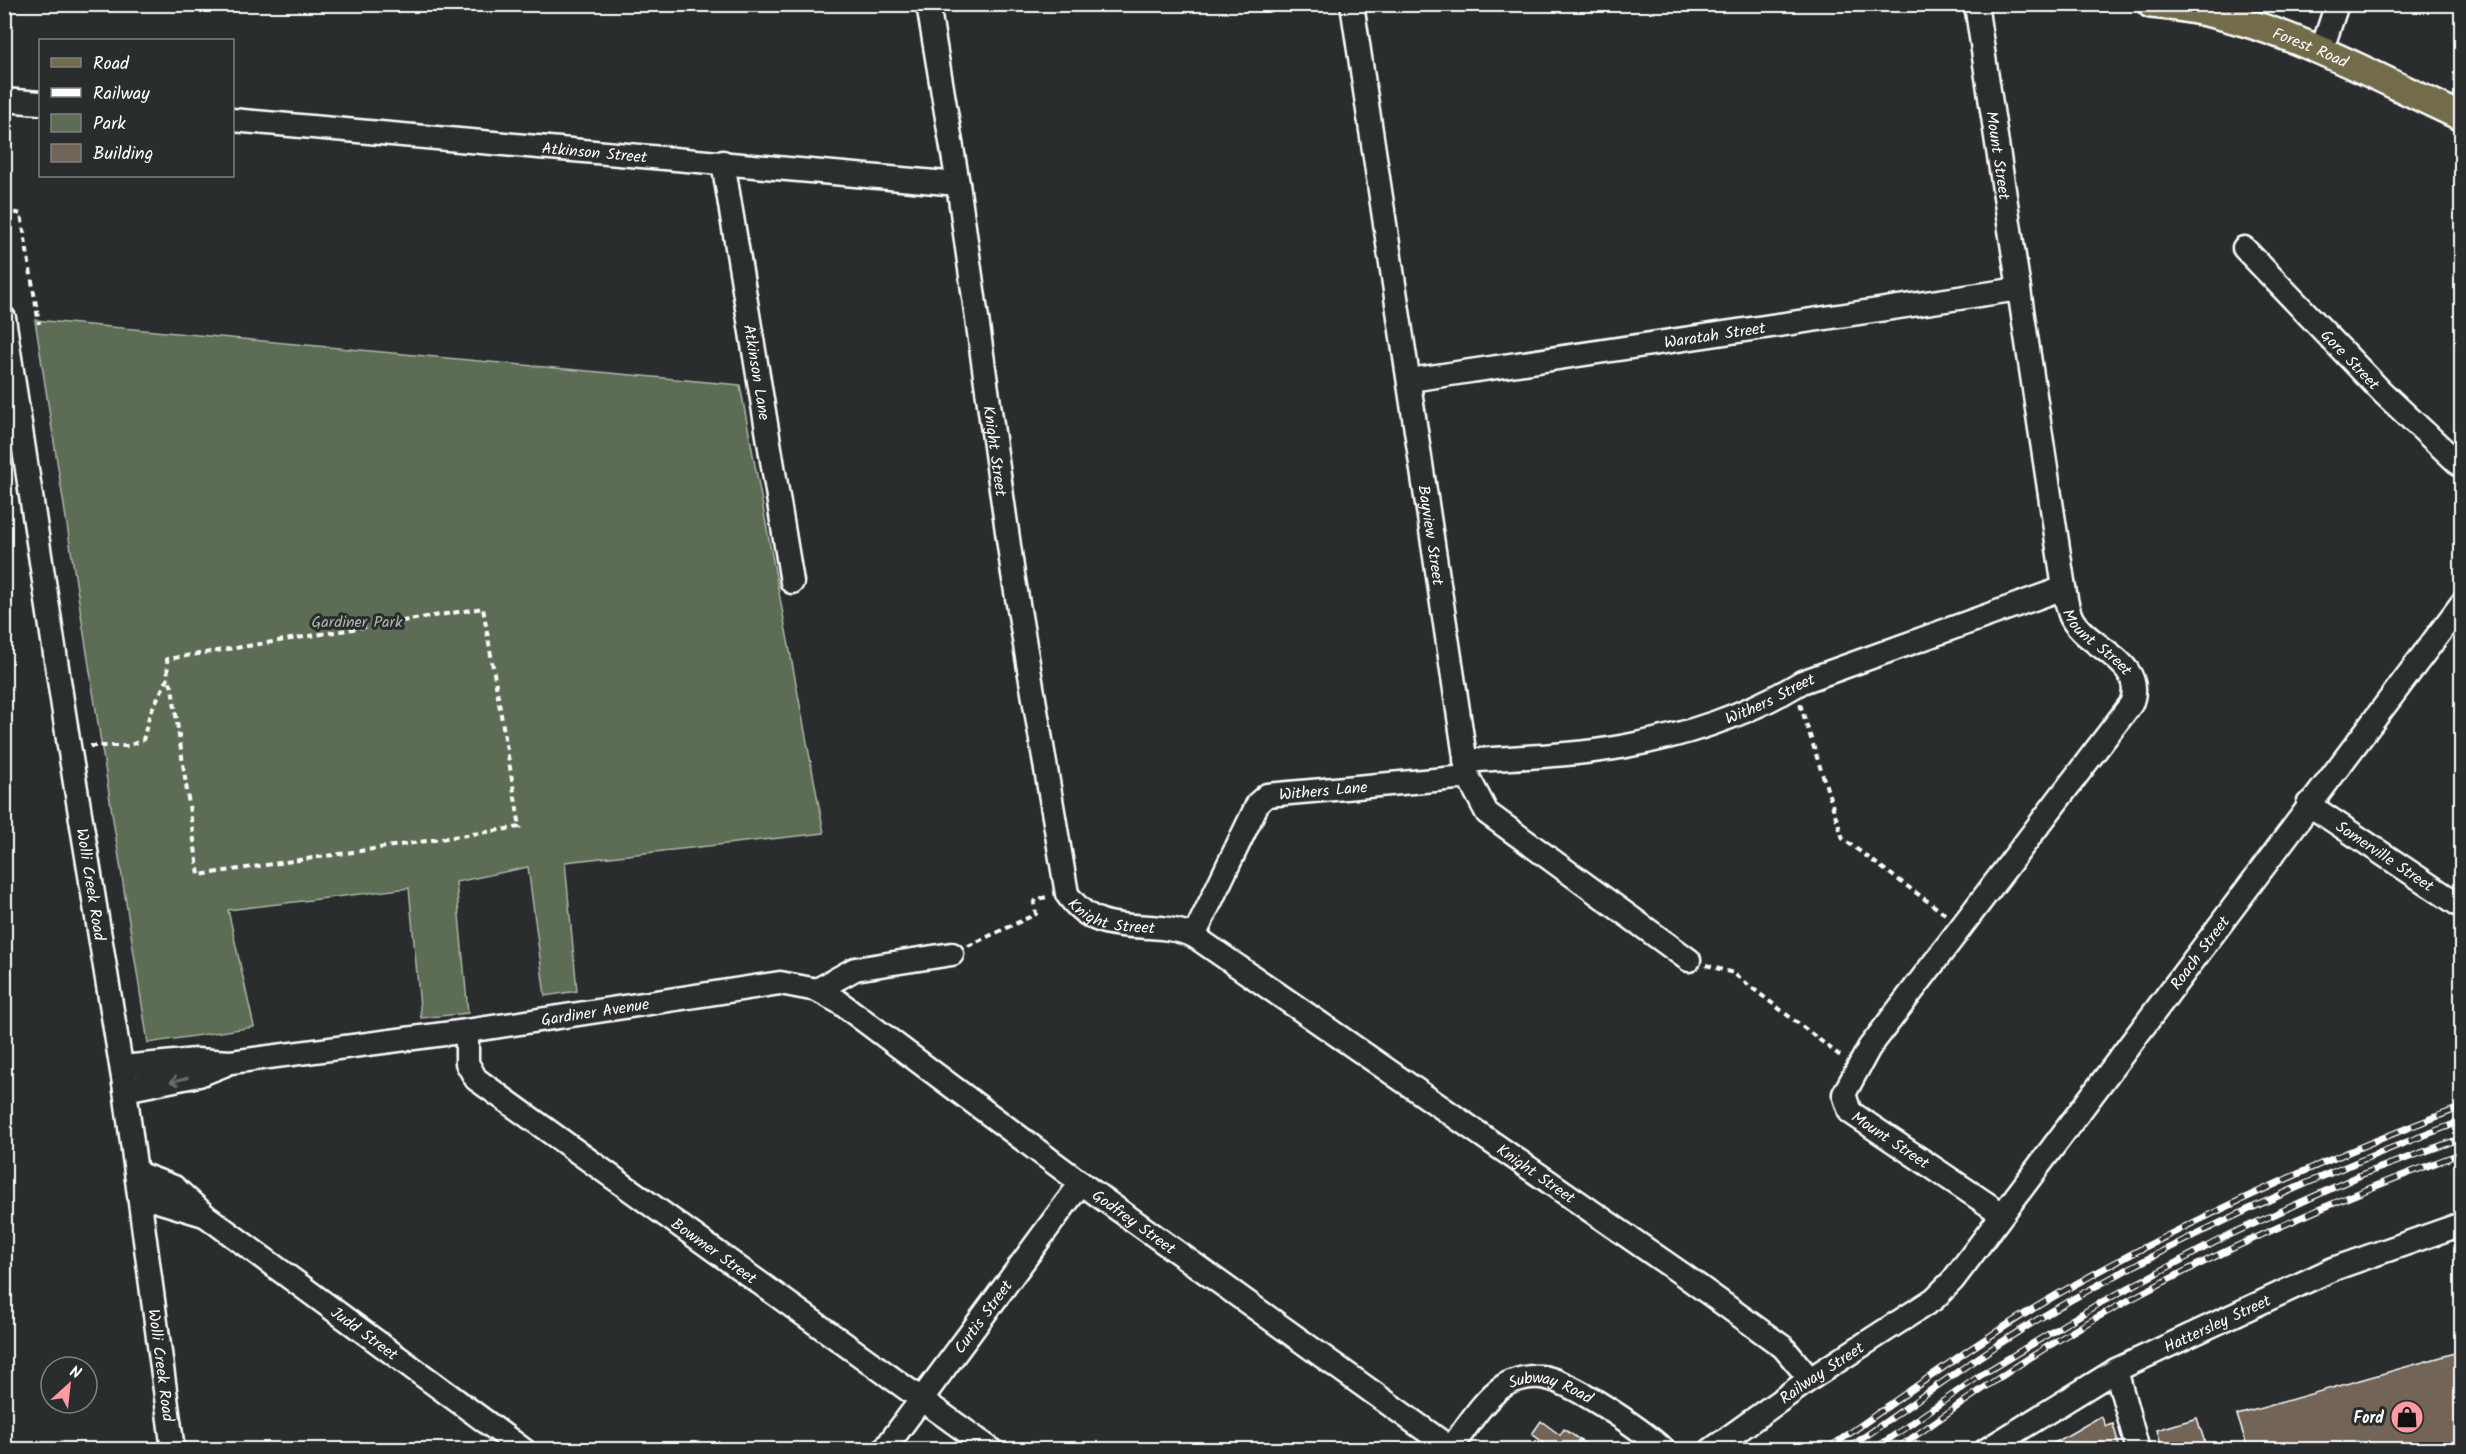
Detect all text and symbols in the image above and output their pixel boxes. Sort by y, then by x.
street label: Forest Road [2269,21,2353,76]
legend [39,39,234,177]
text: Road [93,50,130,79]
text: Railway [93,80,150,109]
street label: Mount Street [1978,109,2016,202]
text: Park [93,110,126,139]
street label: Atkinson Street [541,136,649,171]
text: Building [93,140,153,169]
street label: Waratah Street [1662,316,1768,356]
street label: Atkinson Lane [736,323,776,422]
street label: Gore Street [2314,324,2386,397]
street label: Knight Street [975,404,1013,499]
street label: Bayview Street [1410,484,1450,588]
street label: Mount Street [2055,605,2139,682]
park label: Gardiner Park [312,610,403,635]
street label: Withers Street [1722,667,1819,732]
street label: Withers Lane [1278,775,1369,808]
street label: Somerville Street [2330,815,2439,899]
street label: Wolli Creek Road [69,827,112,943]
street label: Knight Street [1061,893,1157,941]
street label: Roach Street [2164,911,2237,996]
street label: Gardiner Avenue [540,992,651,1033]
one-way arrow [170,1075,189,1087]
street label: Mount Street [1846,1105,1935,1176]
street label: Knight Street [1491,1138,1581,1211]
street label: Godfrey Street [1086,1184,1181,1262]
street label: Bowmer Street [665,1212,762,1292]
street label: Curtis Street [948,1274,1020,1360]
street label: Hattersley Street [2160,1288,2276,1360]
street label: Judd Street [325,1301,404,1368]
street label: Wolli Creek Road [140,1308,180,1424]
street label: Railway Street [1775,1336,1870,1411]
north arrow [39,1355,99,1415]
text: N [65,1360,85,1386]
street label: Subway Road [1505,1366,1598,1411]
shop icon: Ford [2389,1399,2425,1435]
place label: Ford [2354,1406,2384,1431]

